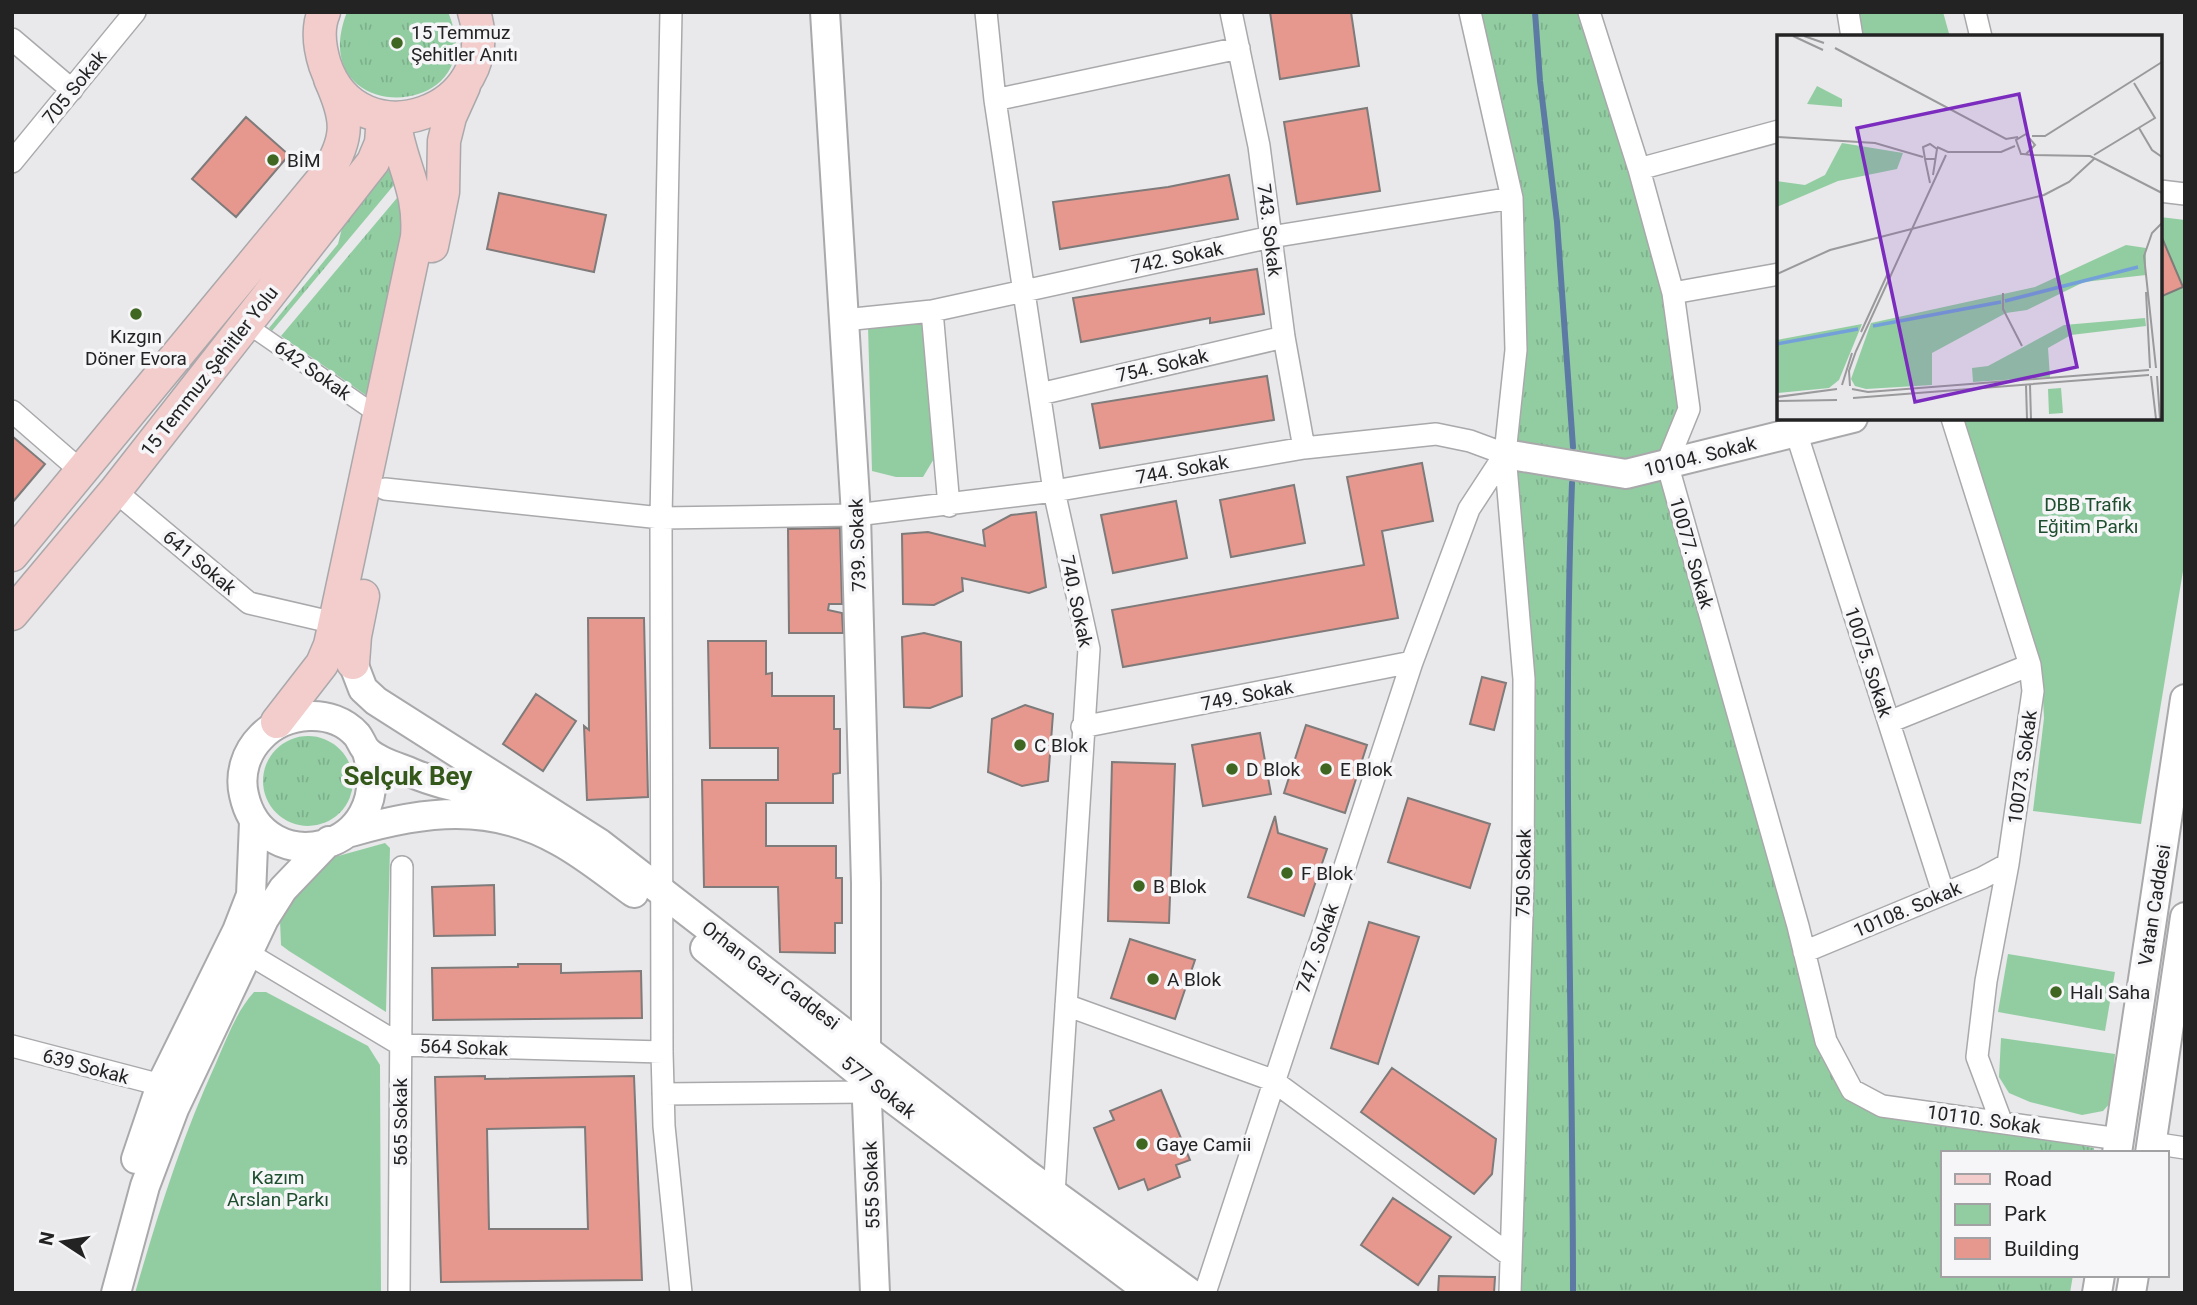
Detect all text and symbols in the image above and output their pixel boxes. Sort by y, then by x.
place label: 15 Temmuz Şehitler Anıtı [411,21,518,66]
marker: 15 Temmuz Şehitler Anıtı [389,35,405,51]
inset map [1777,35,2162,420]
street label: 705 Sokak [38,45,111,129]
place label: BİM [287,149,321,172]
marker: BİM [265,152,281,168]
street label: 743. Sokak [1252,182,1287,278]
street label: 742. Sokak [1129,236,1226,278]
street label: 15 Temmuz Şehitler Yolu [136,282,283,461]
marker: Kızgın Döner Evora [128,306,144,322]
place label: Kızgın Döner Evora [85,325,187,370]
street label: 642 Sokak [270,336,356,405]
street label: 754. Sokak [1114,344,1211,387]
street label: 10104. Sokak [1642,431,1759,482]
street label: 744. Sokak [1134,450,1230,489]
park label: DBB Trafik Eğitim Parkı [2037,493,2139,538]
street label: 10077. Sokak [1665,495,1719,612]
street label: 739. Sokak [844,498,871,592]
street label: 641 Sokak [158,525,241,600]
street label: 740. Sokak [1056,553,1098,650]
street label: 10075. Sokak [1840,604,1897,721]
street label: 749. Sokak [1199,675,1296,716]
street label: 10073. Sokak [2003,708,2042,826]
place label: C Blok [1034,734,1088,757]
marker: C Blok [1012,737,1028,753]
place label: D Blok [1246,758,1300,781]
place label: E Blok [1340,758,1393,781]
district label: Selçuk Bey [344,761,473,791]
marker: D Blok [1224,761,1240,777]
marker: E Blok [1318,761,1334,777]
street label: 750 Sokak [1511,828,1536,917]
street label: Vatan Caddesi [2134,843,2175,967]
place label: F Blok [1301,862,1354,885]
marker: F Blok [1279,865,1295,881]
place label: B Blok [1153,875,1207,898]
street label: 10108. Sokak [1850,876,1965,942]
marker: B Blok [1131,878,1147,894]
street label: 747. Sokak [1291,900,1344,996]
street label: Orhan Gazi Caddesi [697,916,844,1035]
place label: A Blok [1167,968,1221,991]
marker: A Blok [1145,971,1161,987]
place label: Halı Saha [2070,981,2150,1004]
marker: Halı Saha [2048,984,2064,1000]
street label: 564 Sokak [419,1034,509,1061]
street label: 639 Sokak [40,1044,132,1089]
street label: 577 Sokak [837,1051,921,1124]
street label: 565 Sokak [389,1077,412,1166]
street label: 10110. Sokak [1925,1100,2043,1139]
place label: Gaye Camii [1156,1133,1251,1156]
marker: Gaye Camii [1134,1136,1150,1152]
street label: 555 Sokak [858,1140,885,1230]
legend [1941,1151,2169,1277]
park label: Kazım Arslan Parkı [227,1166,329,1211]
text: Road [2004,1167,2052,1191]
text: Park [2004,1202,2047,1226]
north arrow [28,1207,98,1277]
text: N [34,1230,60,1248]
text: Building [2004,1237,2079,1261]

